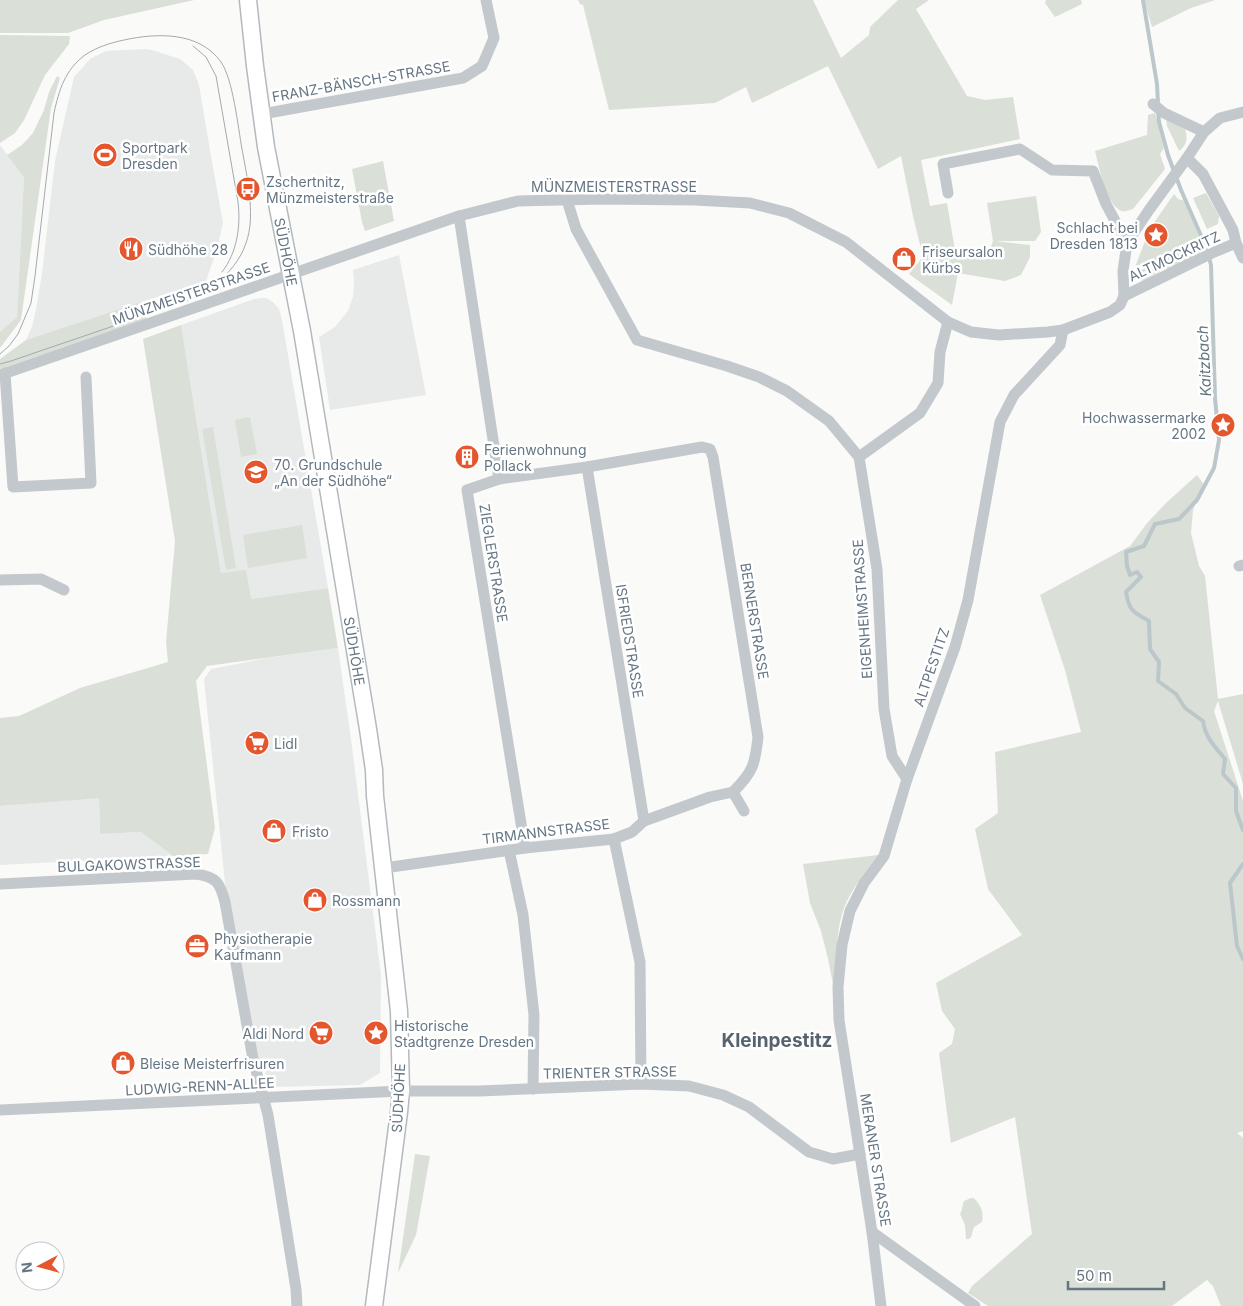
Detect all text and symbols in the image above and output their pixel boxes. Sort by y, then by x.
street label: FRANZ-BÄNSCH-STRASSE [271,57,451,105]
place label: Sportpark Dresden [122,139,188,172]
sports icon: Sportpark Dresden [92,142,118,168]
place label: Zschertnitz, Münzmeisterstraße [266,173,394,206]
bus stop icon: Zschertnitz, Münzmeisterstraße [235,176,261,202]
street label: MÜNZMEISTERSTRASSE [531,178,697,195]
street label: SÜDHÖHE [272,216,302,288]
place label: Schlacht bei Dresden 1813 [1050,219,1138,252]
place icon: Schlacht bei Dresden 1813 [1143,222,1169,248]
street label: ALTMOCKRITZ [1126,227,1222,285]
restaurant icon: Südhöhe 28 [118,236,144,262]
place label: Südhöhe 28 [148,241,228,258]
place label: Friseursalon Kürbs [922,243,1003,276]
shop icon: Friseursalon Kürbs [891,246,917,272]
street label: MÜNZMEISTERSTRASSE [110,258,272,328]
water label: Kaitzbach [1193,325,1215,397]
place label: Hochwassermarke 2002 [1082,409,1206,442]
place icon: Hochwassermarke 2002 [1210,412,1236,438]
place label: Ferienwohnung Pollack [484,441,586,474]
building icon: Ferienwohnung Pollack [454,444,480,470]
place label: 70. Grundschule „An der Südhöhe“ [274,456,392,489]
school or university icon: 70. Grundschule „An der Südhöhe“ [243,459,269,485]
street label: ZIEGLERSTRASSE [476,502,512,624]
street label: EIGENHEIMSTRASSE [849,539,875,679]
street label: BERNERSTRASSE [737,562,773,680]
street label: ISFRIEDSTRASSE [613,583,647,699]
street label: SÜDHÖHE [341,615,369,687]
street label: ALTPESTITZ [910,625,952,709]
supermarket icon: Lidl [244,730,270,756]
place label: Lidl [274,735,297,752]
street label: TIRMANNSTRASSE [481,815,611,847]
shop icon: Fristo [261,818,287,844]
place label: Fristo [292,823,329,840]
street label: BULGAKOWSTRASSE [57,853,201,875]
shop icon: Rossmann [302,887,328,913]
place label: Rossmann [332,892,401,909]
place label: Physiotherapie Kaufmann [214,930,312,963]
office icon: Physiotherapie Kaufmann [184,933,210,959]
place label: Historische Stadtgrenze Dresden [394,1017,534,1050]
supermarket icon: Aldi Nord [308,1020,334,1046]
place icon: Historische Stadtgrenze Dresden [363,1020,389,1046]
place label: Aldi Nord [242,1025,304,1042]
district label: Kleinpestitz [722,1029,833,1052]
shop icon: Bleise Meisterfrisuren [110,1050,136,1076]
place label: Bleise Meisterfrisuren [140,1055,284,1072]
street label: TRIENTER STRASSE [543,1062,677,1082]
street label: SÜDHÖHE [388,1063,408,1133]
street label: LUDWIG-RENN-ALLEE [125,1074,275,1098]
street label: MERANER STRASSE [857,1092,895,1228]
north arrow [15,1241,65,1291]
scale bar [1068,1258,1164,1290]
text: N [18,1261,36,1274]
text: 50 m [1076,1266,1112,1285]

